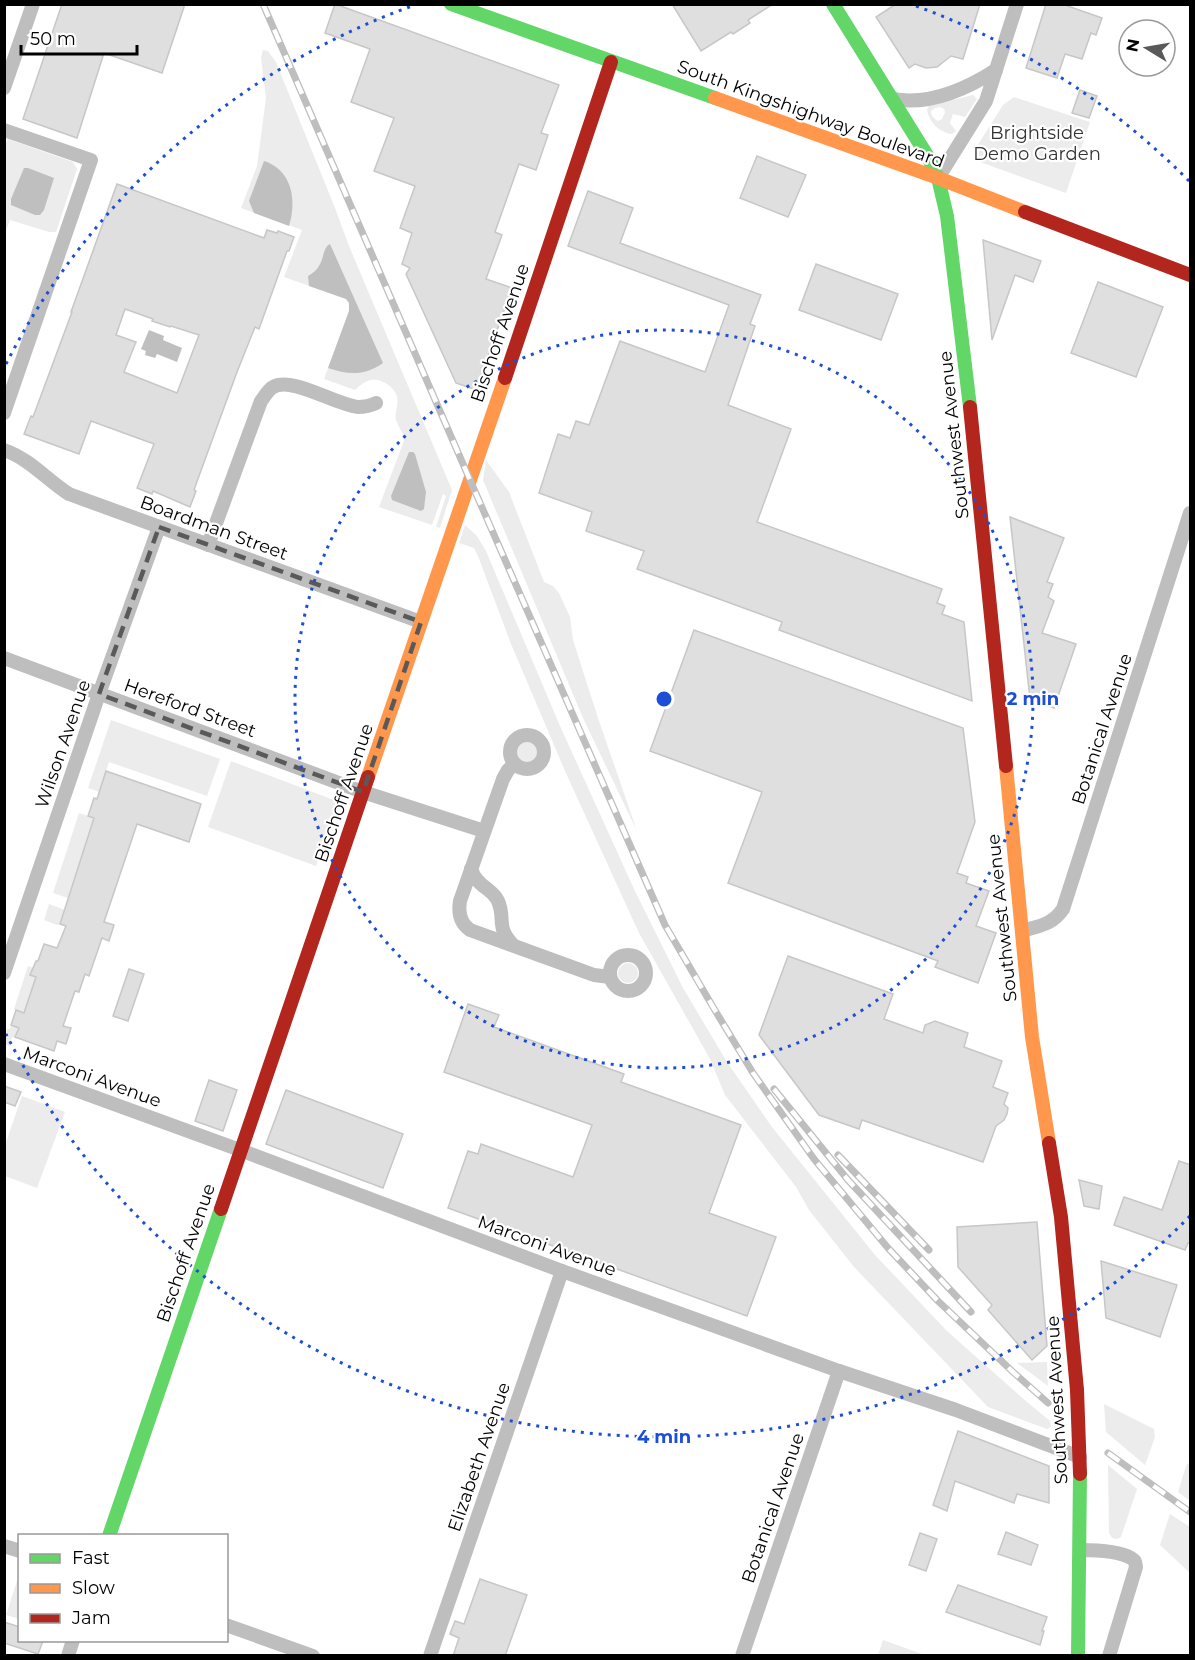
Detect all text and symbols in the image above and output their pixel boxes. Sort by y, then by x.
scale bar [21,18,136,56]
north arrow [1117,18,1177,78]
text: 50 m [30,28,76,50]
text: N [1122,37,1143,53]
street label: South Kingshighway Boulevard [674,55,948,173]
park label: Brightside Demo Garden [973,122,1101,165]
street label: Bischoff Avenue [466,261,534,405]
street label: Southwest Avenue [934,350,974,520]
street label: Boardman Street [137,491,291,565]
street label: Botanical Avenue [1067,651,1137,807]
street label: Hereford Street [121,674,259,742]
street label: Wilson Avenue [31,677,95,811]
text: 2 min [1007,688,1059,710]
centre of rings [654,689,674,709]
street label: Bischoff Avenue [310,721,378,865]
street label: Southwest Avenue [982,833,1022,1003]
street label: Marconi Avenue [20,1042,164,1112]
street label: Bischoff Avenue [152,1181,220,1325]
street label: Marconi Avenue [475,1211,619,1281]
street label: Southwest Avenue [1042,1315,1072,1485]
street label: Elizabeth Avenue [443,1379,515,1535]
text: 4 min [637,1426,691,1448]
street label: Botanical Avenue [737,1430,809,1586]
legend [18,1534,228,1642]
text: Fast [72,1547,110,1569]
text: Slow [72,1577,115,1599]
text: Jam [71,1607,111,1629]

